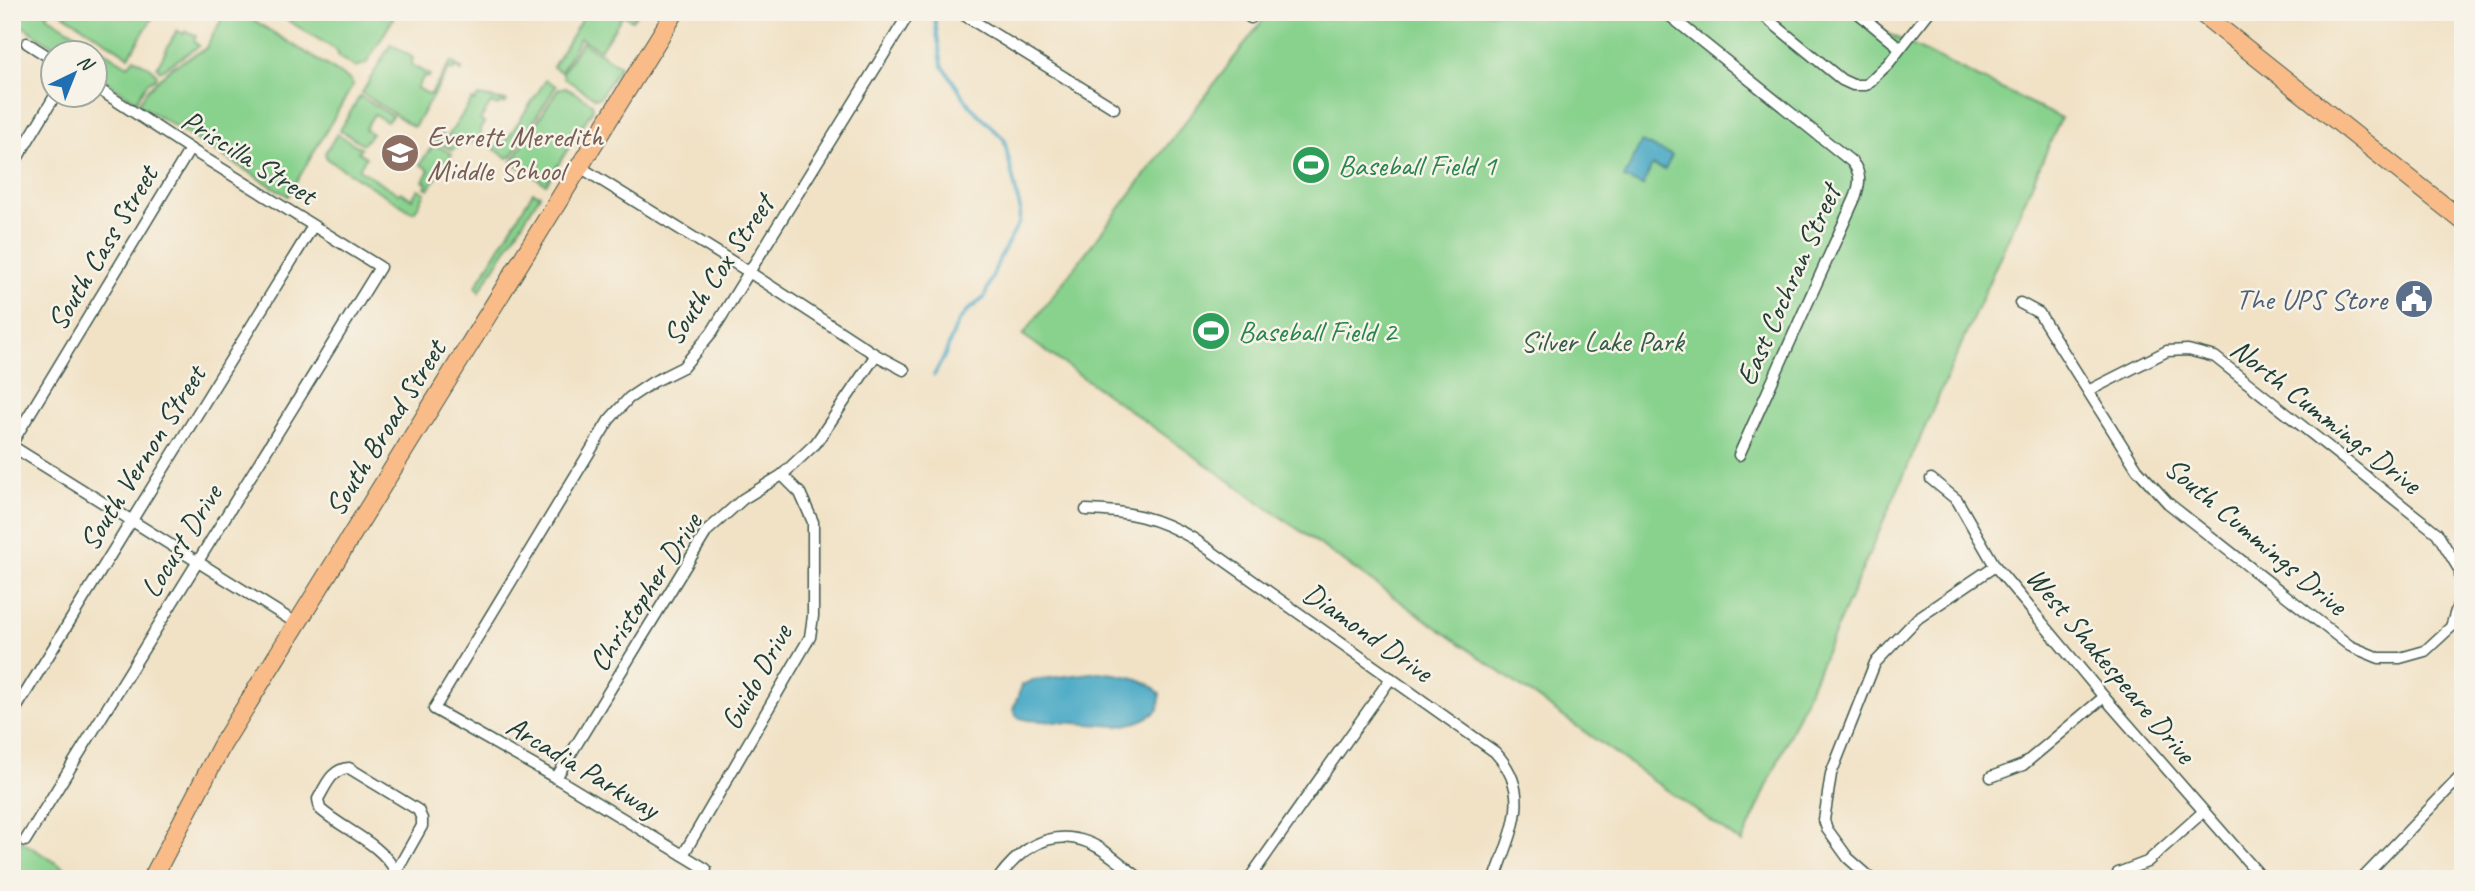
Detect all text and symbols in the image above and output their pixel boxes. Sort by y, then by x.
north arrow [38,38,108,108]
text: N [72,50,100,77]
street label: Priscilla Street [174,101,326,215]
place label: Everett Meredith Middle School [427,117,604,189]
school or university icon: Everett Meredith Middle School [379,132,421,174]
sports icon: Baseball Field 1 [1290,144,1332,186]
place label: Baseball Field 1 [1338,146,1498,184]
street label: South Cass Street [38,156,168,337]
street label: East Cochran Street [1727,175,1851,391]
street label: South Cox Street [654,184,785,353]
public building icon: The UPS Store [2393,278,2435,320]
place label: The UPS Store [2236,280,2389,318]
sports icon: Baseball Field 2 [1190,310,1232,352]
place label: Baseball Field 2 [1238,312,1399,350]
park label: Silver Lake Park [1520,322,1686,360]
street label: North Cummings Drive [2223,330,2431,504]
street label: South Broad Street [316,331,456,523]
street label: South Vernon Street [70,356,216,557]
street label: South Cummings Drive [2157,449,2357,625]
street label: Locust Drive [131,475,232,605]
street label: Christopher Drive [580,504,712,678]
street label: West Shakespeare Drive [2018,559,2206,773]
street label: Diamond Drive [1296,574,1442,692]
street label: Guido Drive [712,616,801,736]
street label: Arcadia Parkway [500,707,669,829]

